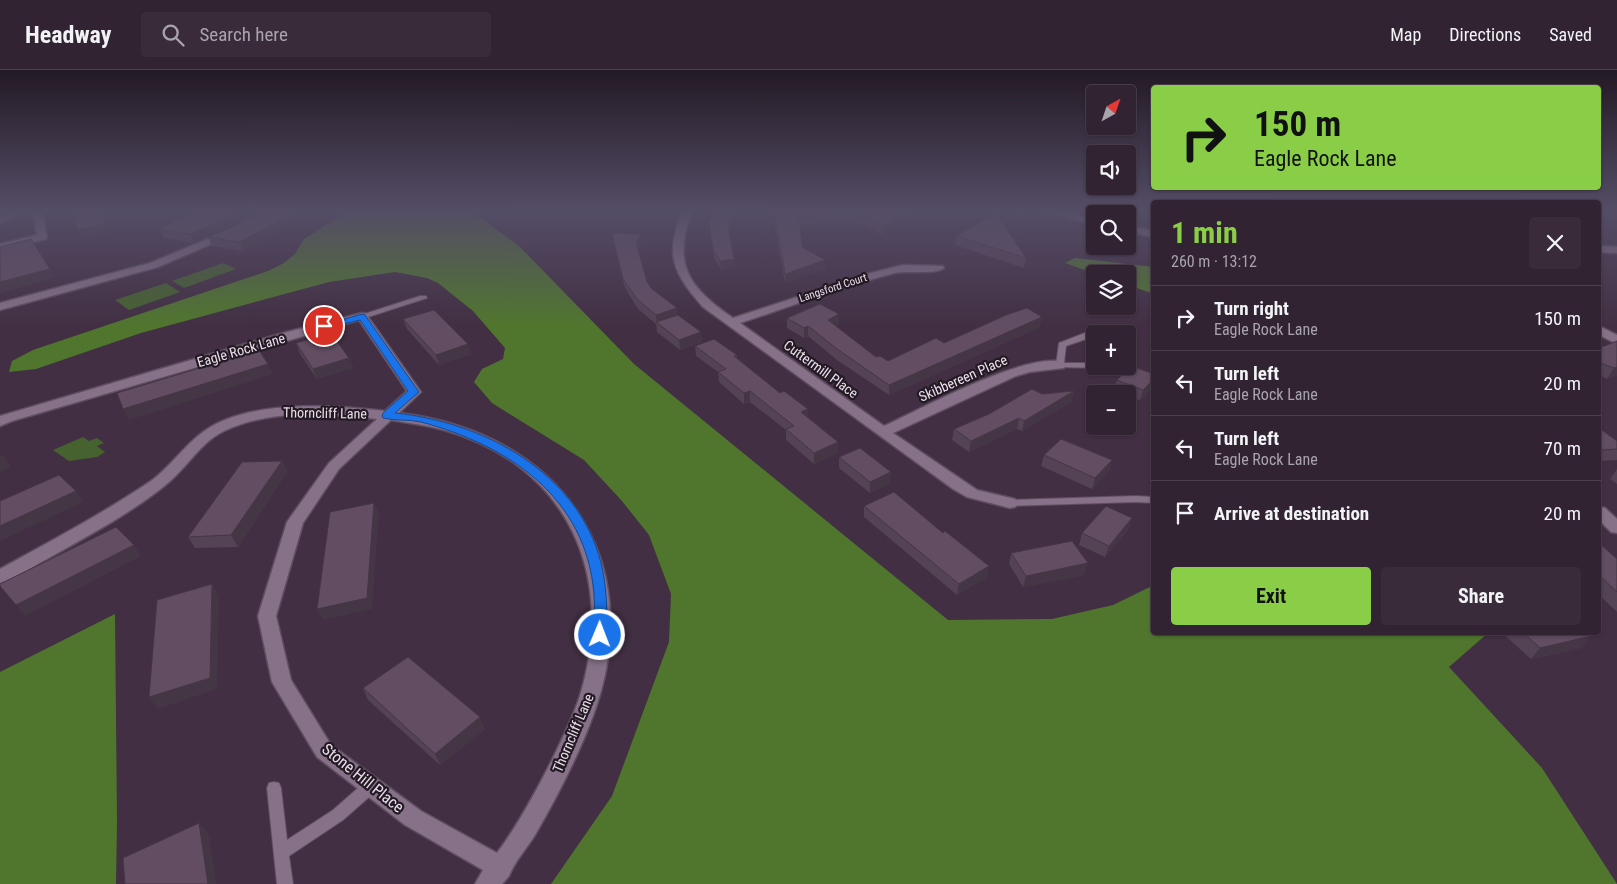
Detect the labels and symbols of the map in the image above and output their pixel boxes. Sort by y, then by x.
north arrow [1086,85,1136,135]
street label: Langsford Court [797,271,869,305]
pin [303,305,345,347]
street label: Eagle Rock Lane [195,330,287,370]
street label: Cuttermill Place [781,337,862,402]
street label: Skibbereen Place [916,351,1010,405]
street label: Thorncliff Lane [283,404,367,422]
position arrow [573,608,625,660]
street label: Thorncliff Lane [549,691,597,775]
street label: Stone Hill Place [318,739,408,817]

